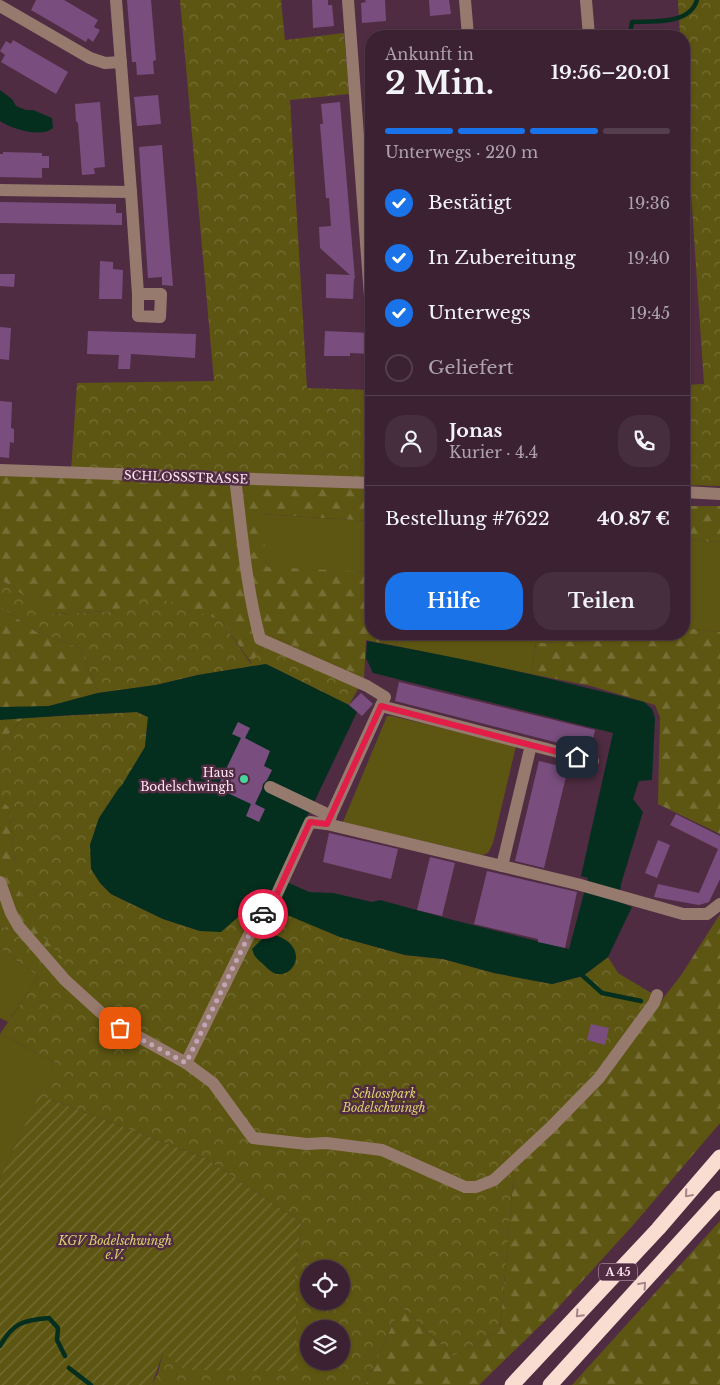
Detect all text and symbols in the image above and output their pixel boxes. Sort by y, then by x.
text: Ankunft in [385,44,474,64]
text: 19:56–20:01 [551,61,670,84]
text: 2 Min. [385,63,494,103]
text: Unterwegs · 220 m [385,142,538,162]
icon: check [385,189,413,217]
text: Bestätigt [428,191,512,214]
text: 19:36 [628,193,670,213]
icon: check [385,244,413,272]
text: In Zubereitung [428,246,576,269]
text: 19:40 [627,248,670,268]
icon: check [385,299,413,327]
text: Unterwegs [428,301,531,324]
text: 19:45 [630,303,670,323]
text: Geliefert [428,356,514,379]
button: person [385,415,437,467]
button: phone [618,415,670,467]
text: Jonas [449,419,502,442]
text: Kurier · 4.4 [449,442,538,462]
street label: SCHLOSSSTRASSE [124,467,249,487]
text: Bestellung #7622 [385,507,550,530]
text: 40.87 € [597,507,670,530]
button: Hilfe [385,572,523,630]
button: Teilen [533,572,670,630]
pin [556,736,598,778]
icon: home [563,743,591,771]
place label: Haus Bodelschwingh [140,765,234,794]
marker: Haus Bodelschwingh [238,773,250,785]
courier [238,889,288,939]
icon: car [249,900,277,928]
pin [99,1007,141,1049]
icon: bag [106,1014,134,1042]
park label: Schlosspark Bodelschwingh [341,1086,426,1115]
one-way arrow [686,1188,694,1197]
park label: KGV Bodelschwingh e.V. [57,1233,172,1262]
map controls [300,1260,350,1370]
button: locate [300,1260,350,1310]
road number: A 45 [599,1264,637,1280]
one-way arrow [637,1281,646,1290]
one-way arrow [576,1308,585,1317]
button: layers [300,1320,350,1370]

